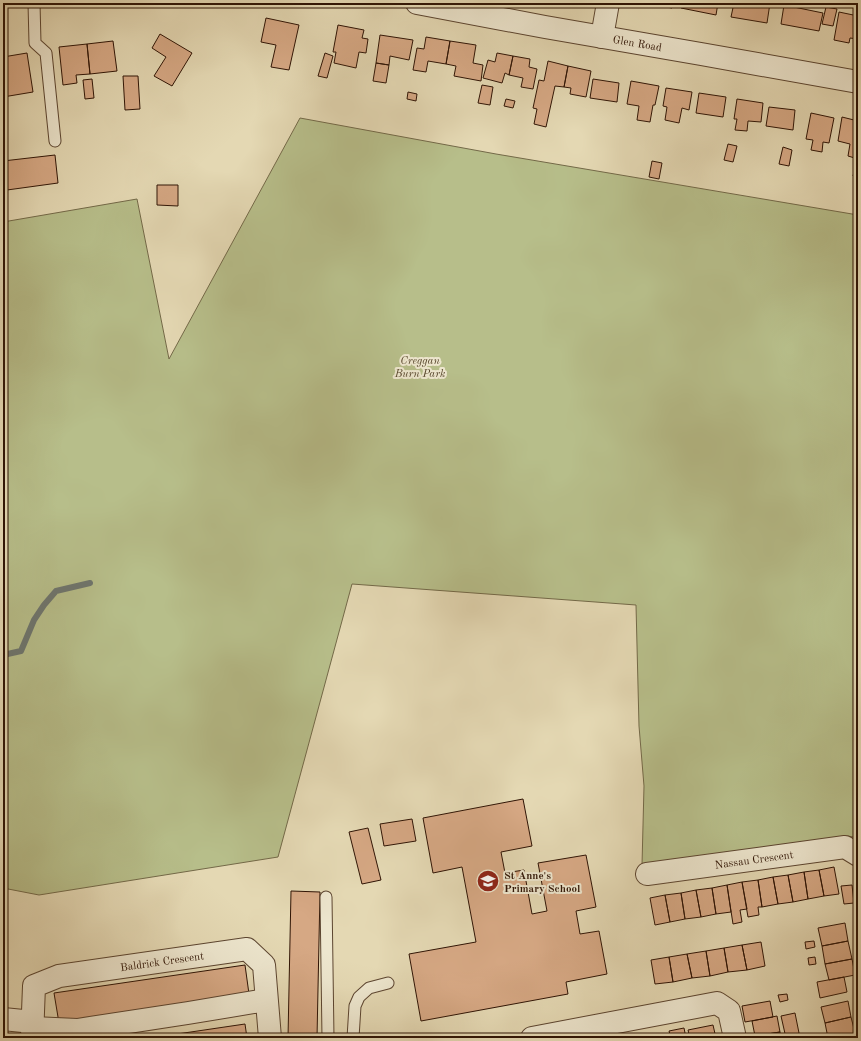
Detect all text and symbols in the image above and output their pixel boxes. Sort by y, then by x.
street label: Glen Road [612,35,663,54]
park label: Creggan Burn Park [394,356,446,380]
street label: Nassau Crescent [714,850,794,872]
school or university icon: St Anne's Primary School [475,868,501,894]
place label: St Anne's Primary School [504,871,581,895]
street label: Baldrick Crescent [120,951,205,974]

